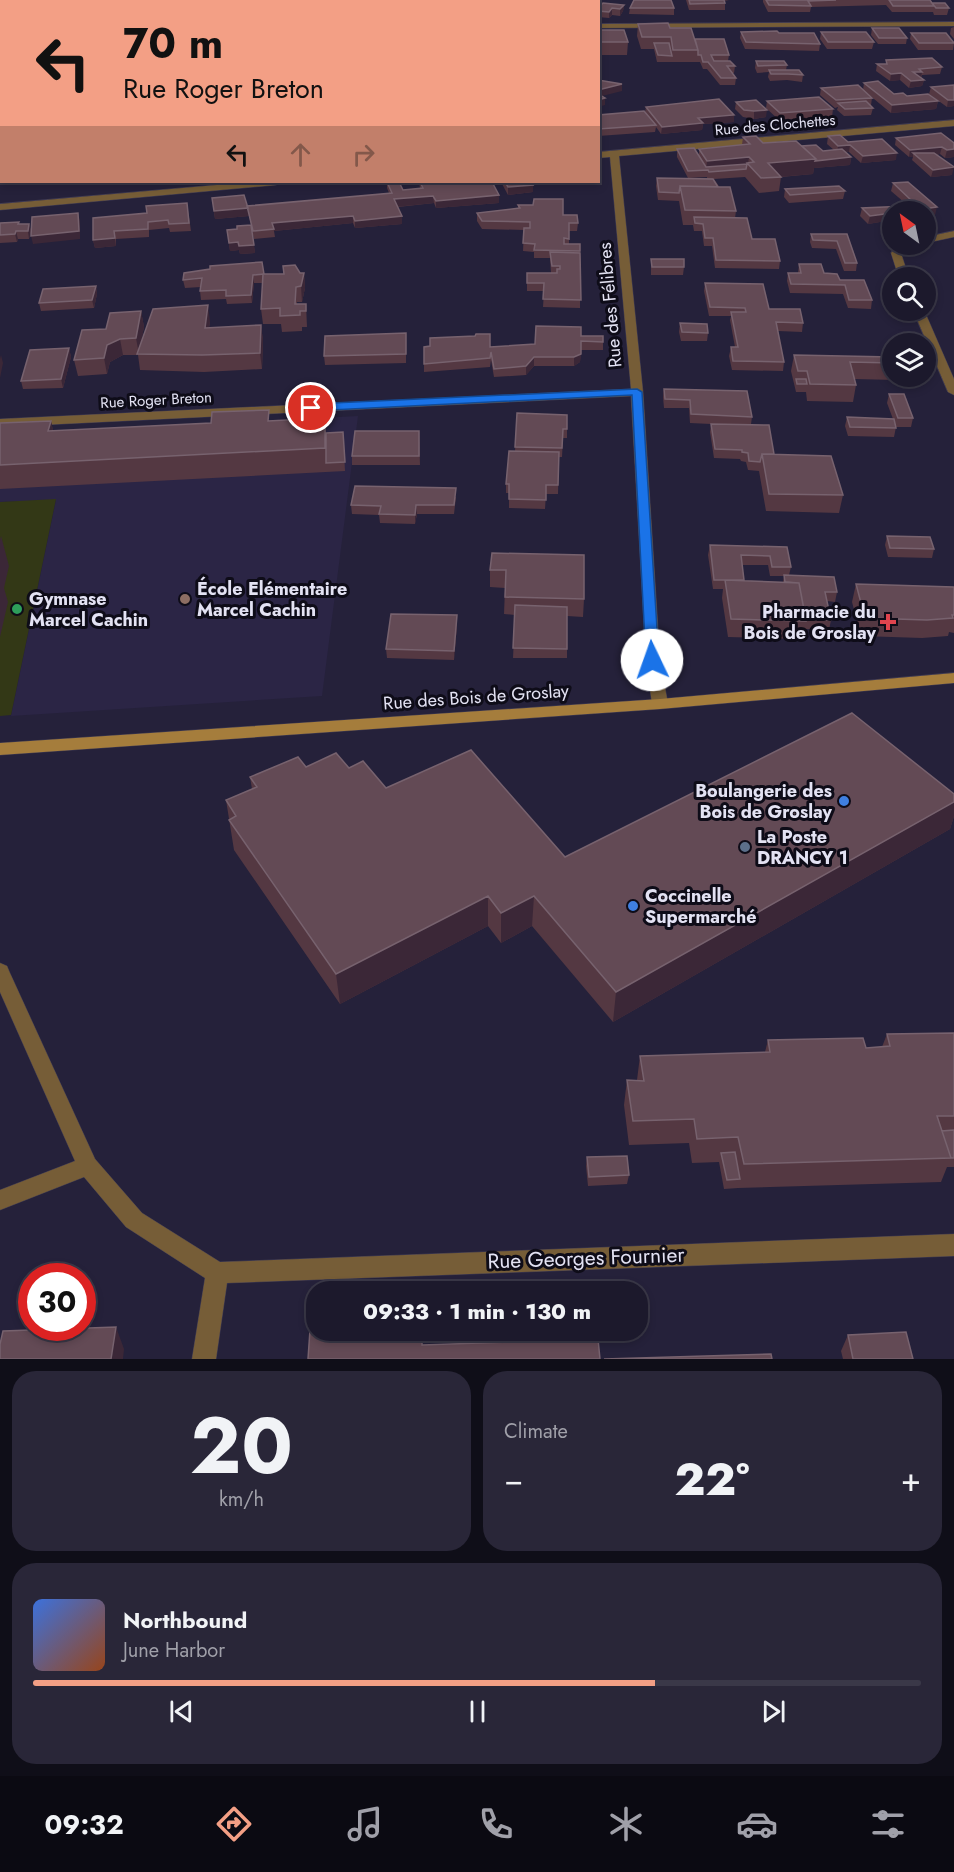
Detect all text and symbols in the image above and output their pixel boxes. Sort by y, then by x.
text: 70 m [123,13,223,74]
icon: left [24,24,102,102]
text: Rue Roger Breton [123,69,324,108]
street label: Rue des Clochettes [714,109,836,141]
icon: left [221,138,254,171]
icon: ahead [284,138,317,171]
icon: right [347,138,380,171]
north arrow [882,201,936,255]
map controls [882,201,936,387]
street label: Rue des Félibres [592,241,628,369]
button: search [882,267,936,321]
button: layers [882,333,936,387]
pin [285,382,336,433]
street label: Rue Roger Breton [100,386,212,414]
icon: arrive [294,391,327,424]
place label: École Elémentaire Marcel Cachin [197,576,347,623]
place label: Gymnase Marcel Cachin [29,586,148,633]
marker: École Elémentaire Marcel Cachin [178,592,192,606]
place label: Pharmacie du Bois de Groslay [744,599,877,646]
marker: Gymnase Marcel Cachin [10,602,24,616]
marker: Pharmacie du Bois de Groslay [881,615,895,629]
position arrow [620,628,684,692]
street label: Rue des Bois de Groslay [382,678,570,716]
place label: Boulangerie des Bois de Groslay [695,778,833,825]
marker: Boulangerie des Bois de Groslay [837,794,851,808]
place label: La Poste DRANCY 1 [757,824,848,871]
marker: La Poste DRANCY 1 [738,840,752,854]
place label: Coccinelle Supermarché [645,883,756,930]
marker: Coccinelle Supermarché [626,899,640,913]
street label: Rue Georges Fournier [487,1240,686,1276]
speed limit sign: 30 [18,1263,96,1341]
text: 09:33 · 1 min · 130 m [363,1295,591,1327]
text: 20 [190,1390,293,1502]
text: Climate [504,1417,568,1446]
text: 22° [675,1447,750,1512]
text: − [504,1456,523,1503]
text: + [901,1456,921,1503]
text: km/h [219,1485,264,1514]
text: Northbound [123,1604,247,1636]
text: June Harbor [123,1636,225,1665]
icon: previous [165,1695,198,1728]
icon: pause [461,1695,494,1728]
icon: next [757,1695,790,1728]
icon: directions [213,1803,255,1845]
icon: music [344,1803,386,1845]
icon: phone [475,1803,517,1845]
icon: climate [605,1803,647,1845]
icon: car [736,1803,778,1845]
icon: filters [867,1803,909,1845]
text: 09:32 [44,1805,124,1844]

